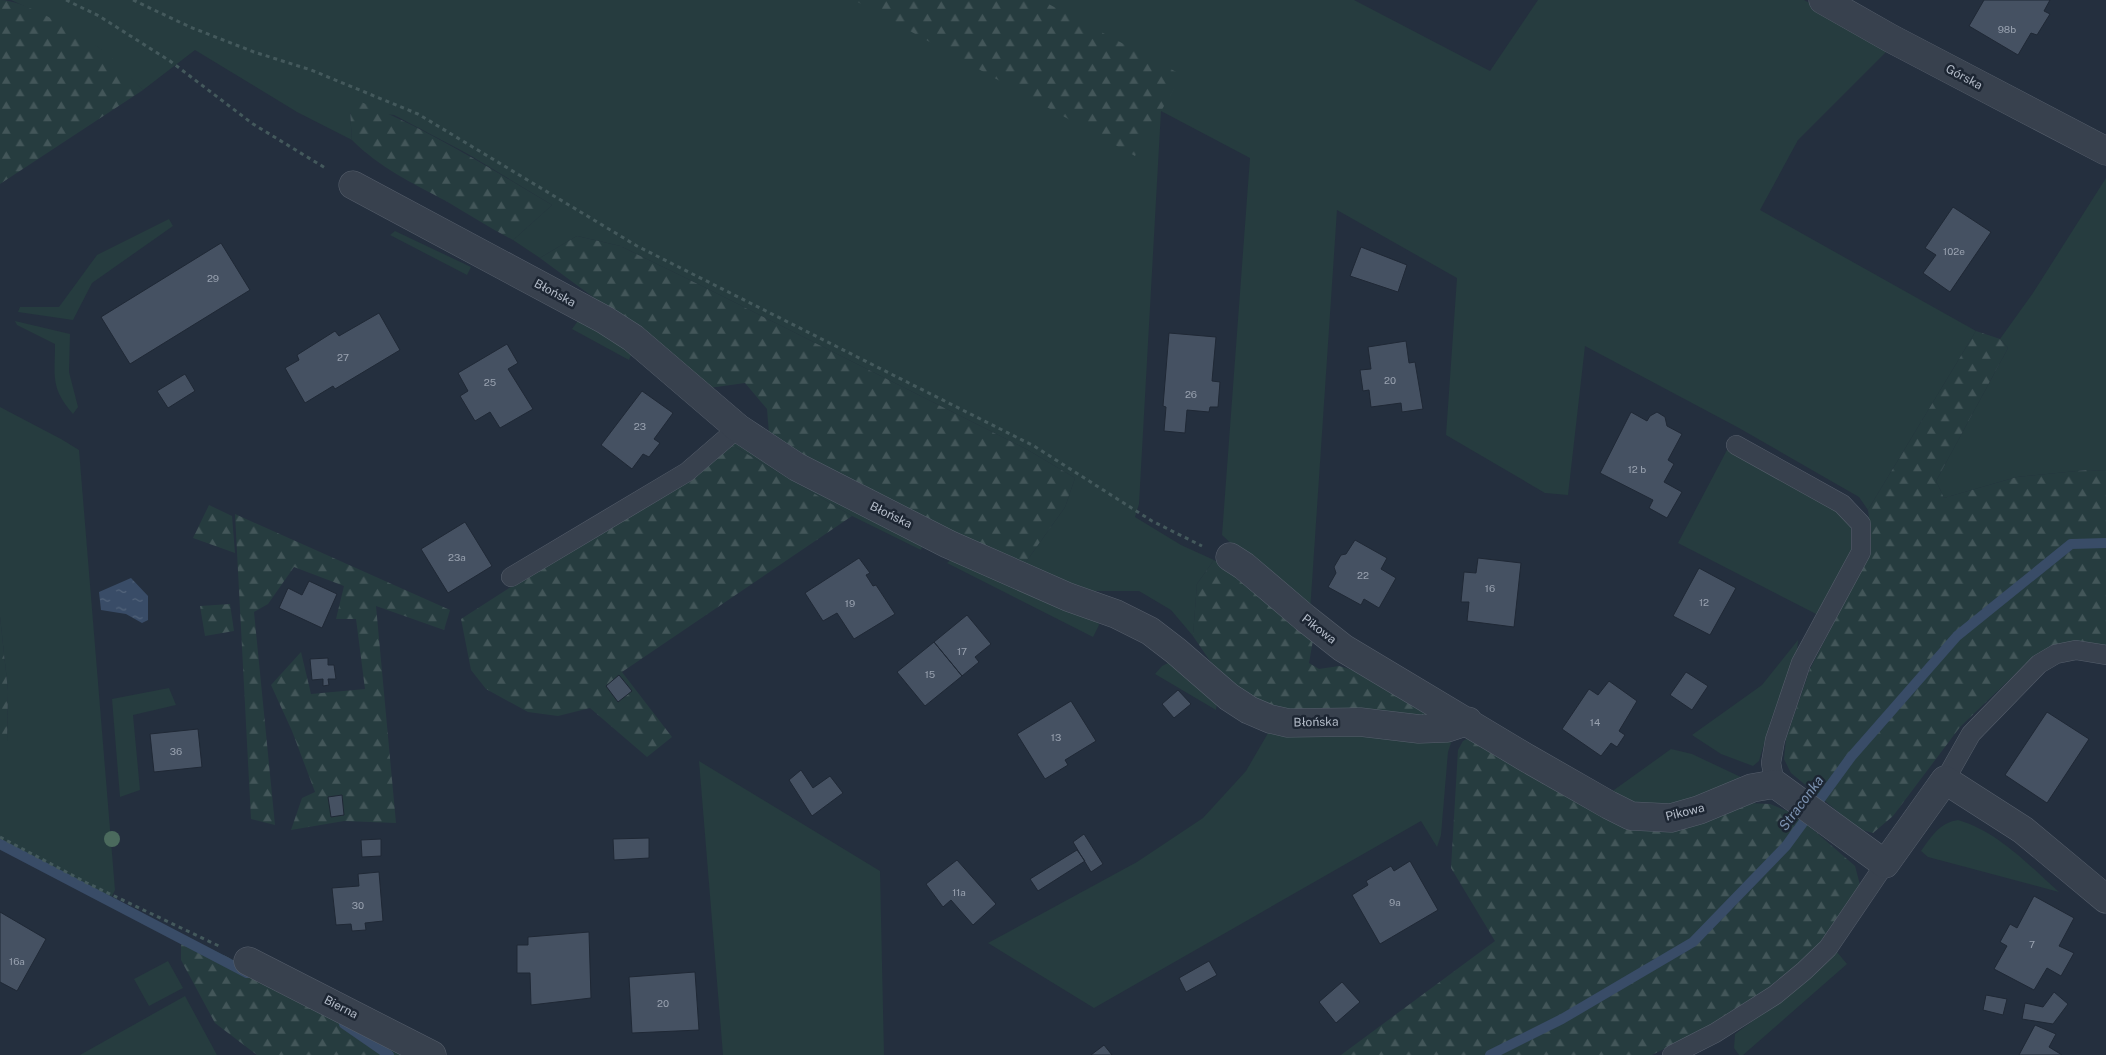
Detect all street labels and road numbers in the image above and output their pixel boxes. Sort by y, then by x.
street label: Górska [1943,62,1985,92]
street label: Błońska [532,276,578,310]
street label: Błońska [868,499,914,531]
street label: Pikowa [1299,611,1339,647]
street label: Błońska [1293,715,1339,729]
street label: Pikowa [1664,800,1706,824]
street label: Bierna [322,993,360,1021]

